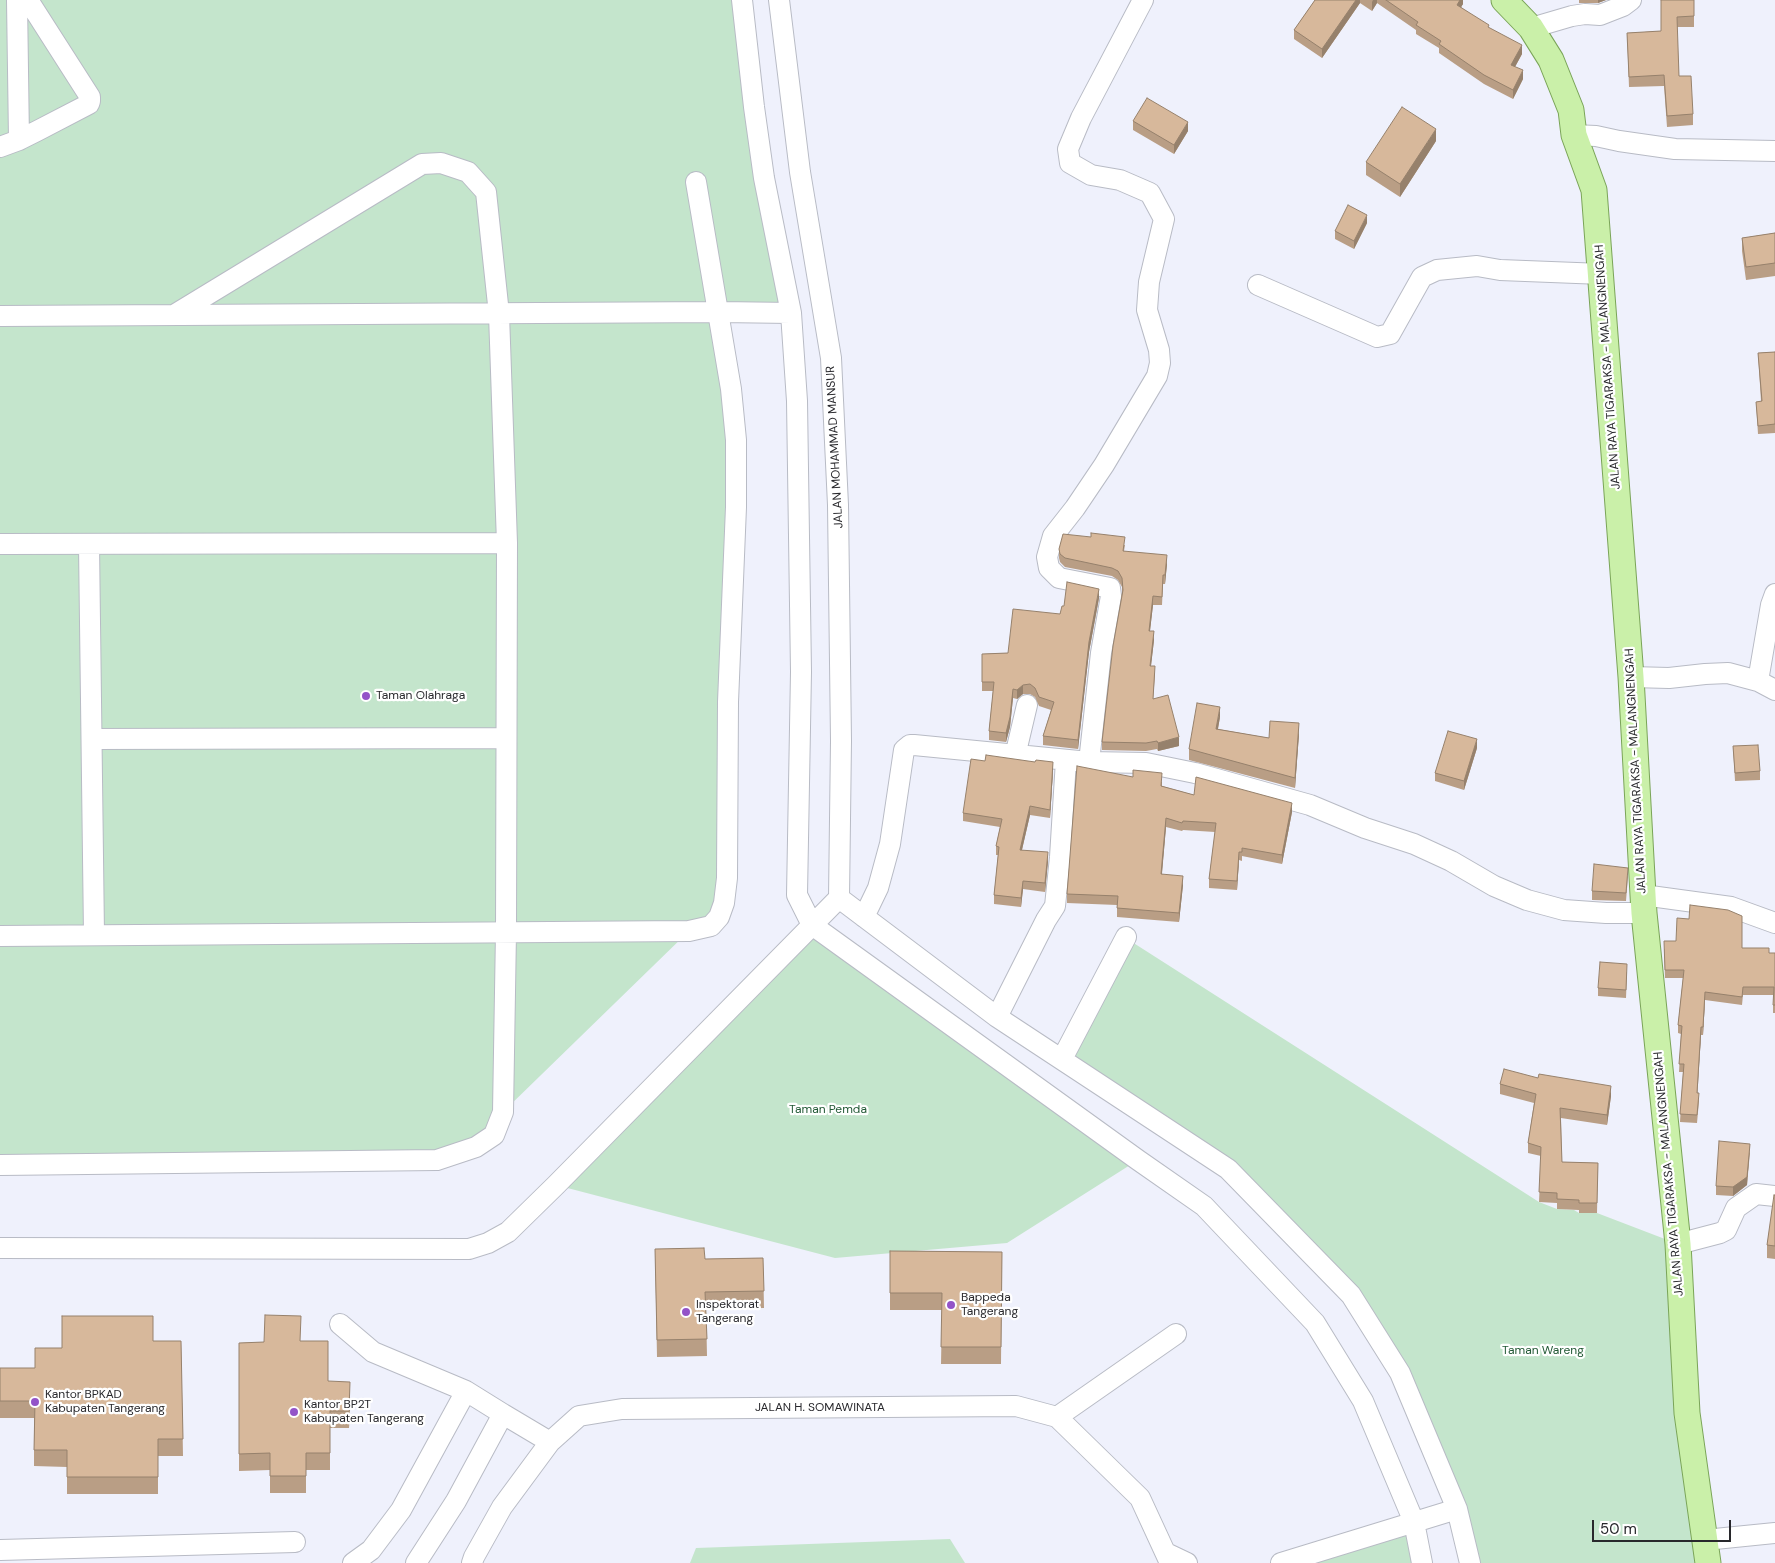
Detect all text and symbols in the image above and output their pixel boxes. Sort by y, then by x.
street label: JALAN RAYA TIGARAKSA - MALANGNENGAH [1592,244,1624,490]
street label: JALAN MOHAMMAD MANSUR [824,365,846,529]
street label: JALAN RAYA TIGARAKSA - MALANGNENGAH [1622,648,1650,894]
place label: Taman Olahraga [376,689,465,703]
marker: Taman Olahraga [360,690,372,702]
street label: JALAN RAYA TIGARAKSA - MALANGNENGAH [1651,1051,1687,1297]
park label: Taman Pemda [789,1103,867,1117]
place label: Bappeda Tangerang [961,1291,1018,1319]
place label: Inspektorat Tangerang [696,1298,759,1326]
marker: Bappeda Tangerang [945,1299,957,1311]
marker: Inspektorat Tangerang [680,1306,692,1318]
park label: Taman Wareng [1502,1344,1584,1358]
place label: Kantor BPKAD Kabupaten Tangerang [45,1388,165,1416]
marker: Kantor BPKAD Kabupaten Tangerang [29,1396,41,1408]
place label: Kantor BP2T Kabupaten Tangerang [304,1398,424,1426]
street label: JALAN H. SOMAWINATA [755,1401,885,1415]
marker: Kantor BP2T Kabupaten Tangerang [288,1406,300,1418]
scale bar [1595,1510,1734,1542]
text: 50 m [1600,1519,1637,1539]

